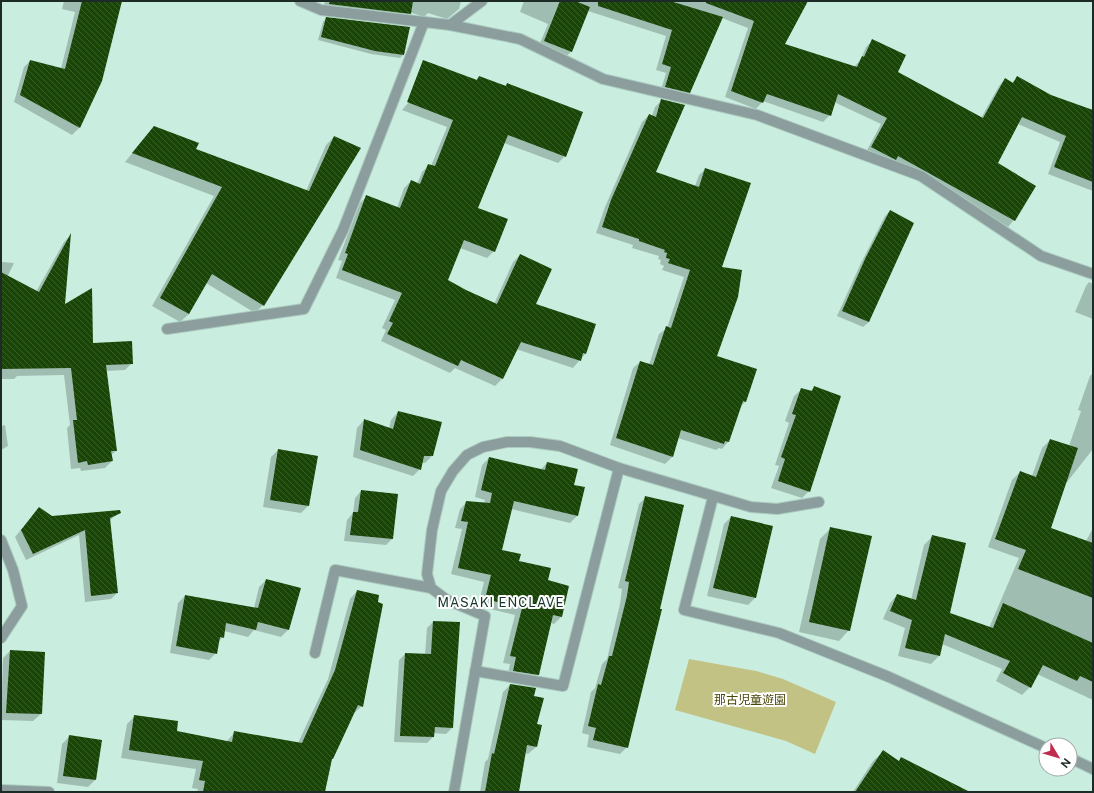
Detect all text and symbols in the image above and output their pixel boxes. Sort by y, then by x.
district label: MASAKI ENCLAVE [437,595,565,610]
park label: 那古児童遊園 [714,693,786,707]
north arrow [1038,737,1078,777]
text: N [1059,756,1073,770]

